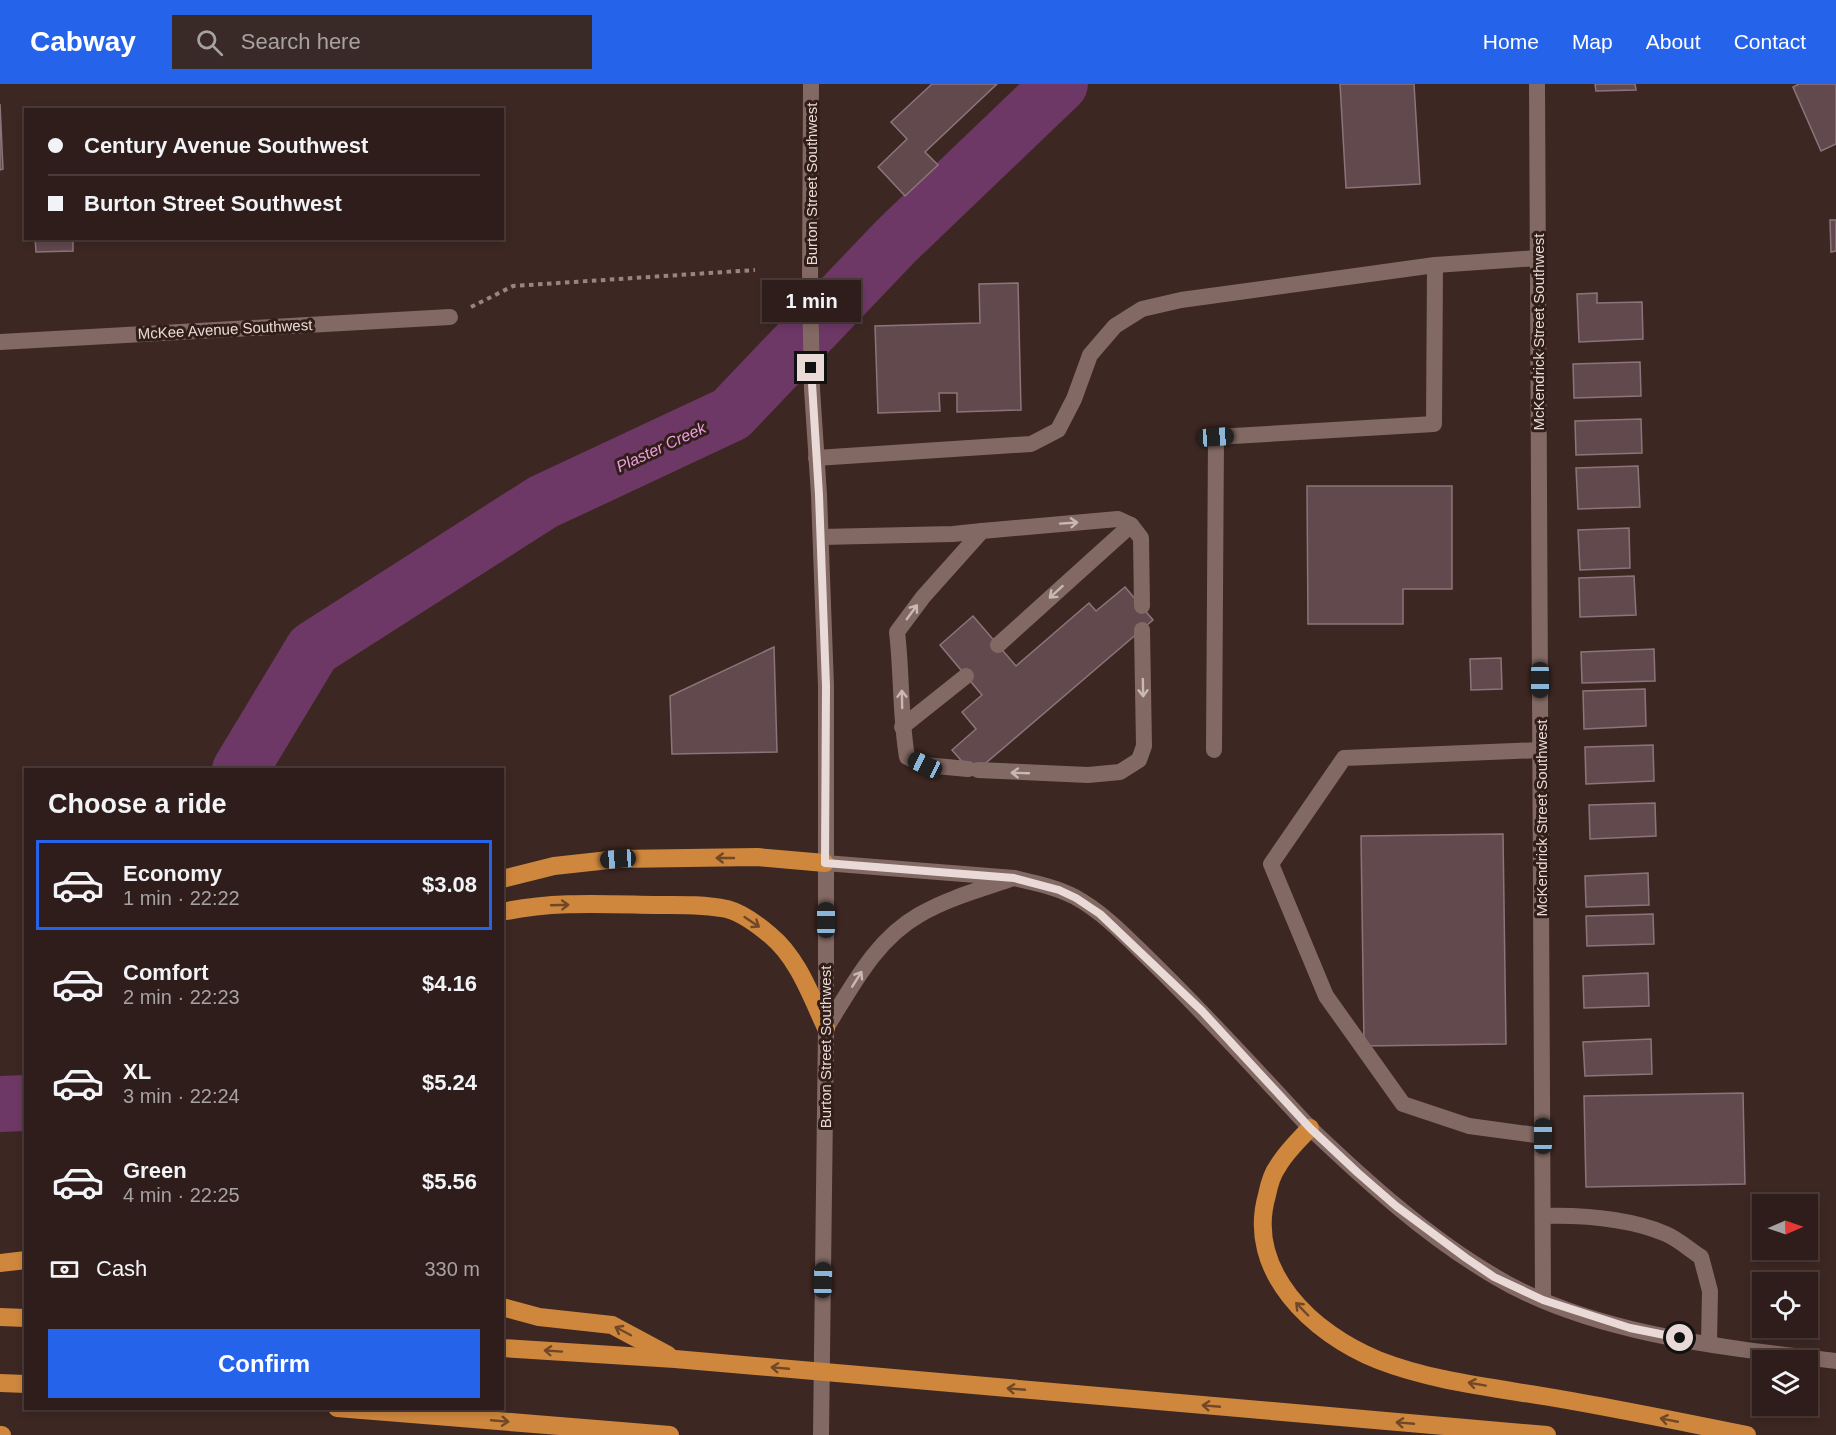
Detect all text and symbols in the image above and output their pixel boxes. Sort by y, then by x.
search box [172,15,592,69]
text: Cabway [30,26,136,57]
icon: search [193,26,226,59]
text: Search here [241,29,361,54]
text: Home [1483,30,1539,53]
text: Map [1572,30,1613,53]
text: About [1646,30,1701,53]
text: Contact [1734,30,1806,53]
street label: Burton Street Southwest [803,102,820,265]
text: Century Avenue Southwest [84,133,368,158]
text: Burton Street Southwest [84,191,342,216]
street label: McKendrick Street Southwest [1530,233,1547,430]
callout: 1 min [762,281,860,323]
text: 1 min [785,290,838,312]
street label: McKee Avenue Southwest [137,316,314,342]
route end [797,354,824,381]
water label: Plaster Creek [613,418,709,475]
car [1197,427,1235,447]
one-way arrow [1059,517,1079,528]
one-way arrow [1049,585,1064,599]
one-way arrow [905,605,918,621]
car [1531,662,1549,698]
one-way arrow [1137,678,1149,698]
one-way arrow [896,689,908,709]
street label: McKendrick Street Southwest [1533,719,1550,916]
car [905,749,945,781]
one-way arrow [1011,767,1031,779]
text: Choose a ride [48,789,227,819]
car [599,849,637,869]
one-way arrow [716,852,736,864]
icon: car [51,858,105,912]
text: Economy [123,861,222,886]
text: $3.08 [422,872,477,897]
text: 1 min · 22:22 [123,887,240,909]
one-way arrow [550,899,570,910]
car [817,902,835,938]
one-way arrow [743,916,760,928]
icon: car [51,957,105,1011]
text: Comfort [123,960,209,985]
street label: Burton Street Southwest [817,965,834,1128]
text: $4.16 [422,971,477,996]
one-way arrow [851,971,863,988]
text: 2 min · 22:23 [123,986,240,1008]
icon: car [51,1056,105,1110]
text: XL [123,1059,151,1084]
text: $5.24 [422,1070,477,1095]
text: 3 min · 22:24 [123,1085,240,1107]
car [1534,1118,1552,1154]
icon: car [51,1155,105,1209]
text: Green [123,1158,187,1183]
text: $5.56 [422,1169,477,1194]
text: 4 min · 22:25 [123,1184,240,1206]
north arrow [1752,1194,1818,1260]
map controls [1752,1194,1818,1416]
icon: cash [48,1253,81,1286]
text: Cash [96,1256,147,1281]
text: 330 m [424,1258,480,1280]
car [814,1262,832,1298]
button: locate [1752,1272,1818,1338]
one-way arrow [1294,1301,1309,1316]
route start [1666,1324,1693,1351]
one-way arrow [615,1325,632,1337]
button: Confirm [48,1329,480,1398]
one-way arrow [544,1345,564,1356]
button: layers [1752,1350,1818,1416]
one-way arrow [771,1362,791,1373]
one-way arrow [1468,1379,1488,1390]
one-way arrow [1007,1383,1027,1394]
one-way arrow [1201,1400,1221,1411]
one-way arrow [1660,1414,1679,1425]
one-way arrow [490,1416,510,1427]
one-way arrow [1396,1417,1415,1428]

